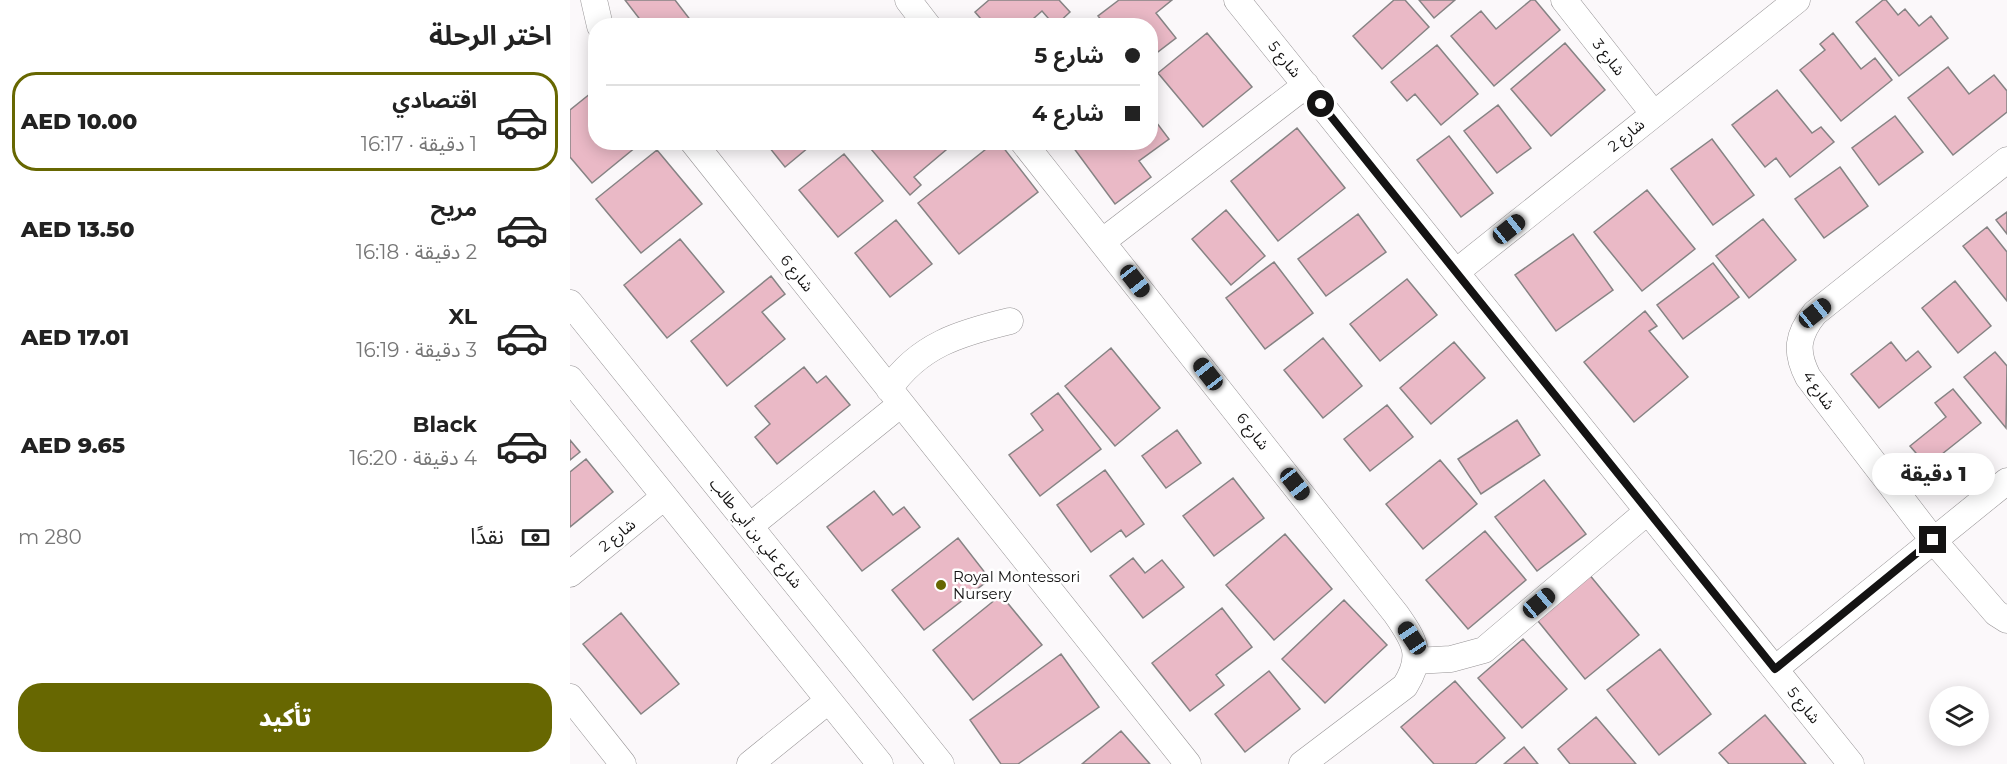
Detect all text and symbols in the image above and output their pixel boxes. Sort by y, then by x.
text: اختر الرحلة [429,19,552,52]
street label: شارع 3 [1586,35,1629,81]
street label: شارع 5 [1262,37,1306,83]
text: شارع 5 [1034,42,1104,69]
text: اقتصادي [392,87,477,114]
route start [1307,90,1334,117]
icon: car [495,95,549,149]
text: شارع 4 [1032,100,1104,127]
text: AED 10.00 [21,108,137,135]
street label: شارع 2 [1604,114,1650,158]
text: 1 دقيقة · 16:17 [361,132,477,156]
text: مريح [431,195,477,222]
icon: car [495,203,549,257]
car [1489,211,1529,247]
text: AED 13.50 [21,216,134,243]
text: 2 دقيقة · 16:18 [356,240,477,264]
street label: شارع 6 [774,251,818,297]
car [1117,261,1153,301]
car [1795,295,1835,331]
text: XL [448,303,477,330]
icon: car [495,311,549,365]
text: AED 17.01 [21,324,129,351]
text: 3 دقيقة · 16:19 [356,338,477,362]
car [1190,354,1226,394]
street label: شارع 4 [1796,367,1839,415]
street label: شارع 6 [1230,408,1274,456]
text: Black [413,411,477,438]
icon: car [495,419,549,473]
text: AED 9.65 [21,432,125,459]
text: 4 دقيقة · 16:20 [349,446,477,470]
callout: 1 دقيقة [1872,453,1994,495]
text: 1 دقيقة [1900,462,1967,486]
car [1277,464,1313,504]
street label: شارع علي بن أبي طالب [703,474,806,594]
street label: شارع 2 [595,514,641,558]
icon: cash [519,521,552,554]
text: نقدًا [470,523,504,550]
text: 280 m [18,525,82,549]
route end [1919,526,1946,553]
place label: Royal Montessori Nursery [953,567,1080,603]
marker: Royal Montessori Nursery [934,578,948,592]
car [1519,585,1559,621]
car [1394,618,1430,658]
button: تأكيد [18,683,552,752]
street label: شارع 5 [1781,683,1825,729]
map controls [1929,686,1989,746]
button: layers [1929,686,1989,746]

